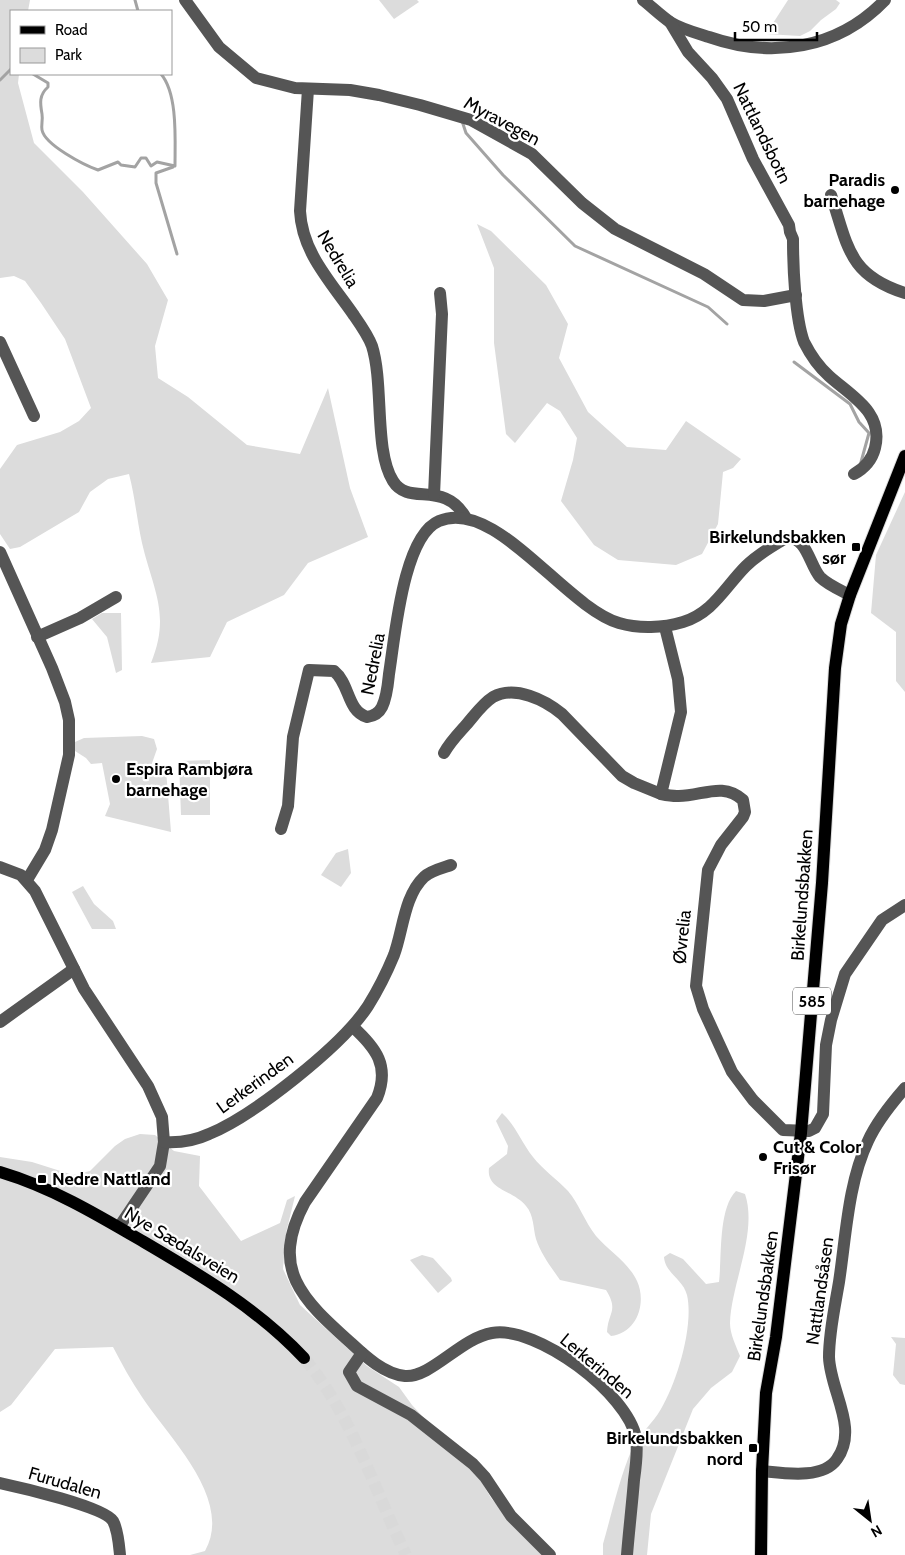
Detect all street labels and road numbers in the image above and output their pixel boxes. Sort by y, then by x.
street label: Nattlandsbotn [728,79,796,187]
street label: Myravegen [460,92,544,150]
street label: Nedrelia [312,226,364,292]
street label: Nedrelia [356,631,390,697]
street label: Birkelundsbakken [786,828,818,962]
street label: Øvrelia [668,909,696,965]
road number: 585 [793,988,831,1014]
street label: Lerkerinden [212,1048,298,1118]
street label: Nye Sædalsveien [120,1202,244,1288]
street label: Birkelundsbakken [743,1229,783,1363]
street label: Nattlandsåsen [802,1236,838,1346]
street label: Lerkerinden [556,1329,638,1403]
street label: Furudalen [26,1462,104,1504]

